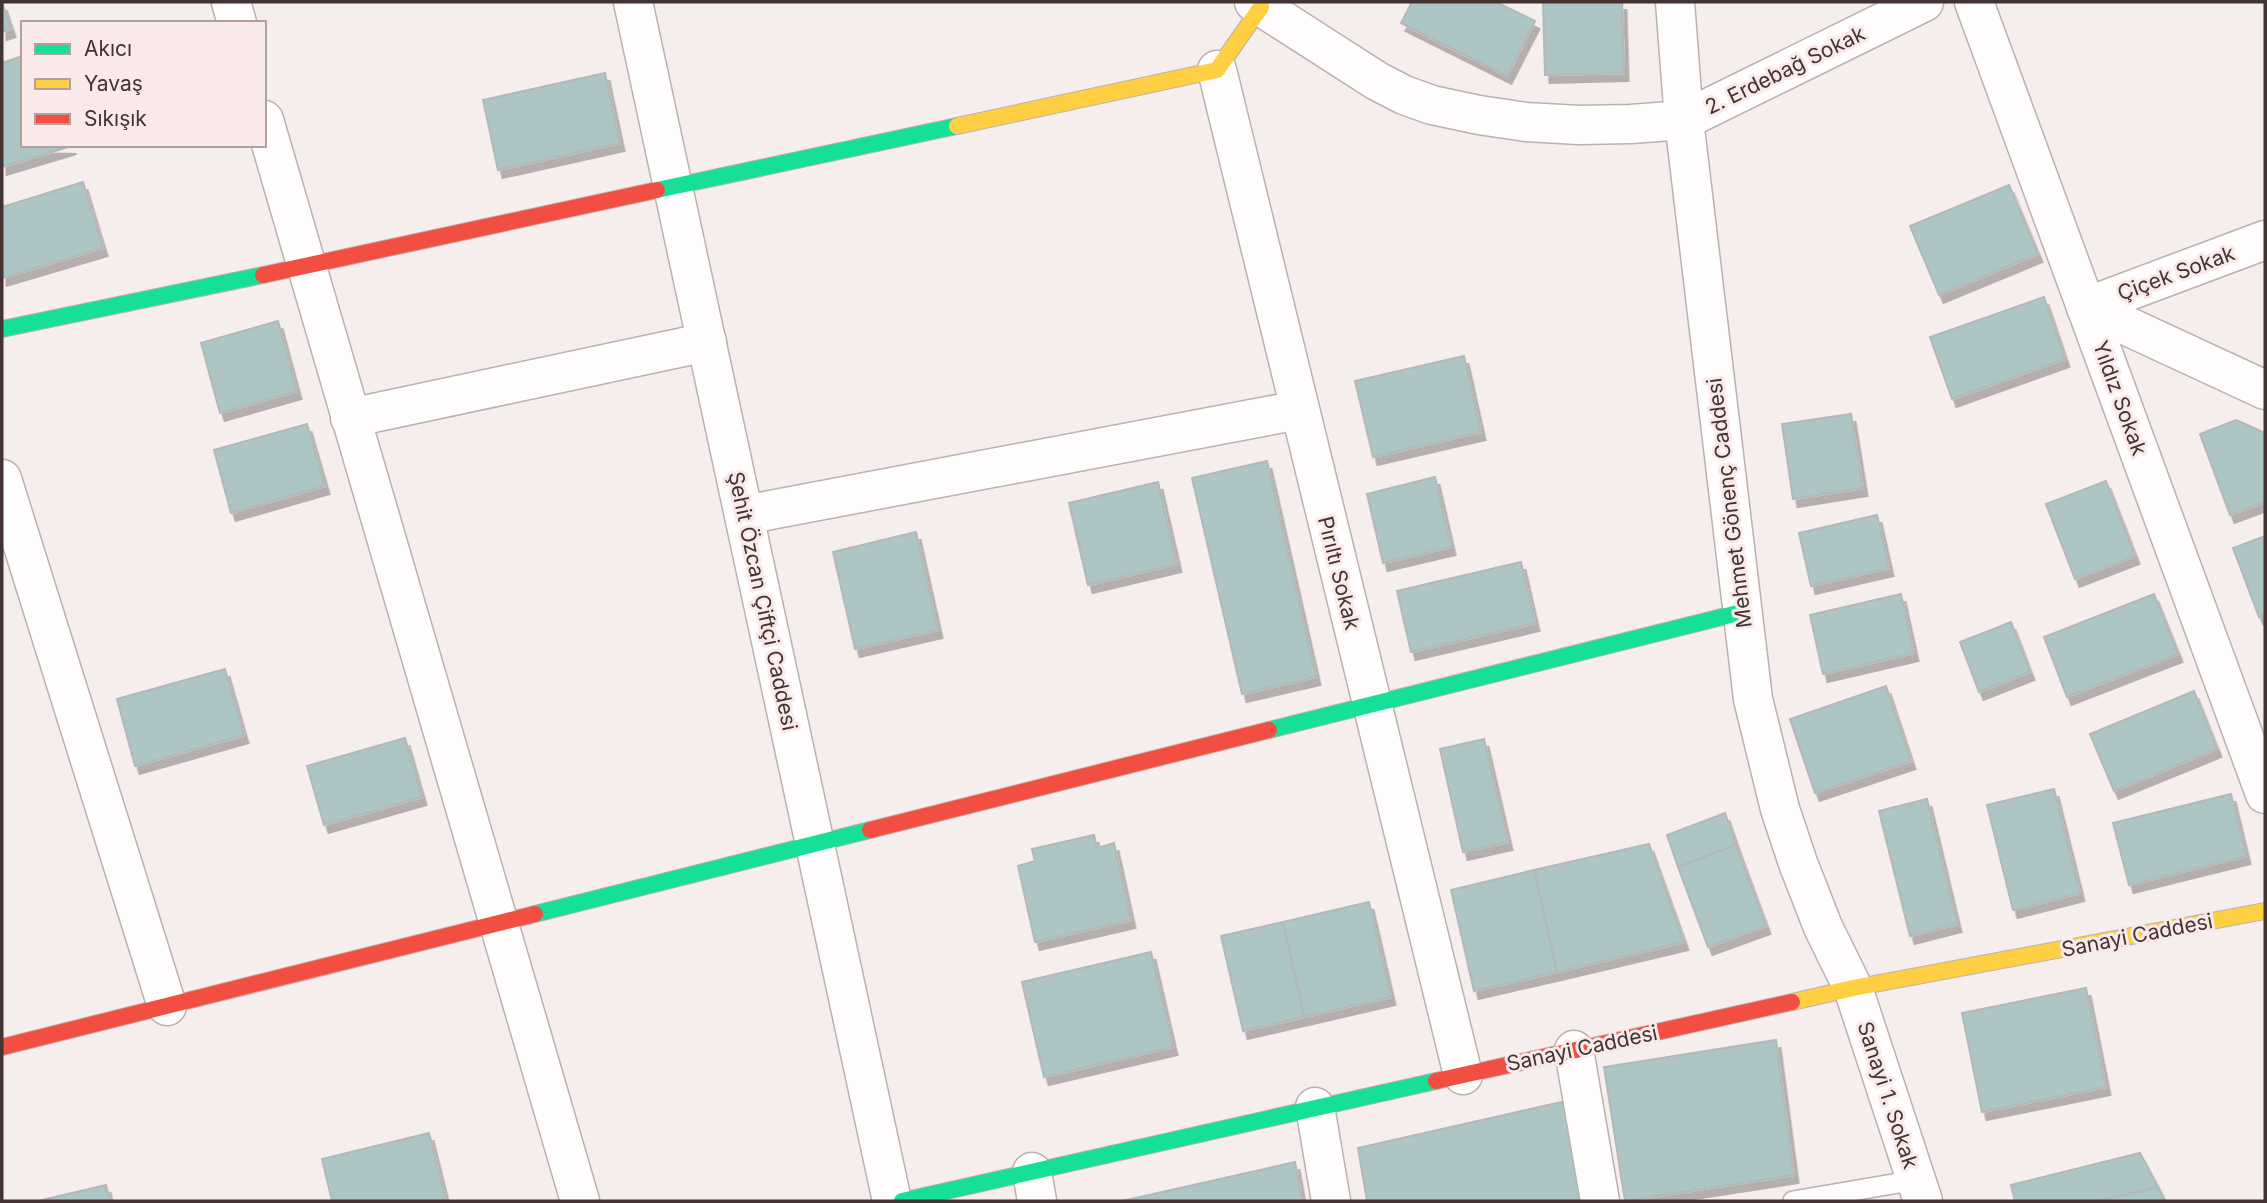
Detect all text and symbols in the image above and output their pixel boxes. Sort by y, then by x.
street label: 2. Erdebağ Sokak [1701,20,1869,120]
legend [21,21,266,147]
text: Akıcı [84,36,132,61]
text: Yavaş [84,71,143,96]
text: Sıkışık [84,106,147,131]
street label: Çiçek Sokak [2114,240,2239,306]
street label: Yıldız Sokak [2088,337,2152,459]
street label: Mehmet Gönenç Caddesi [1701,377,1757,629]
street label: Şehit Özcan Çiftçi Caddesi [723,469,803,733]
street label: Pırıltı Sokak [1313,514,1365,633]
street label: Sanayi Caddesi [2059,908,2215,962]
street label: Sanayi 1. Sokak [1852,1018,1924,1172]
street label: Sanayi Caddesi [1504,1020,1660,1076]

